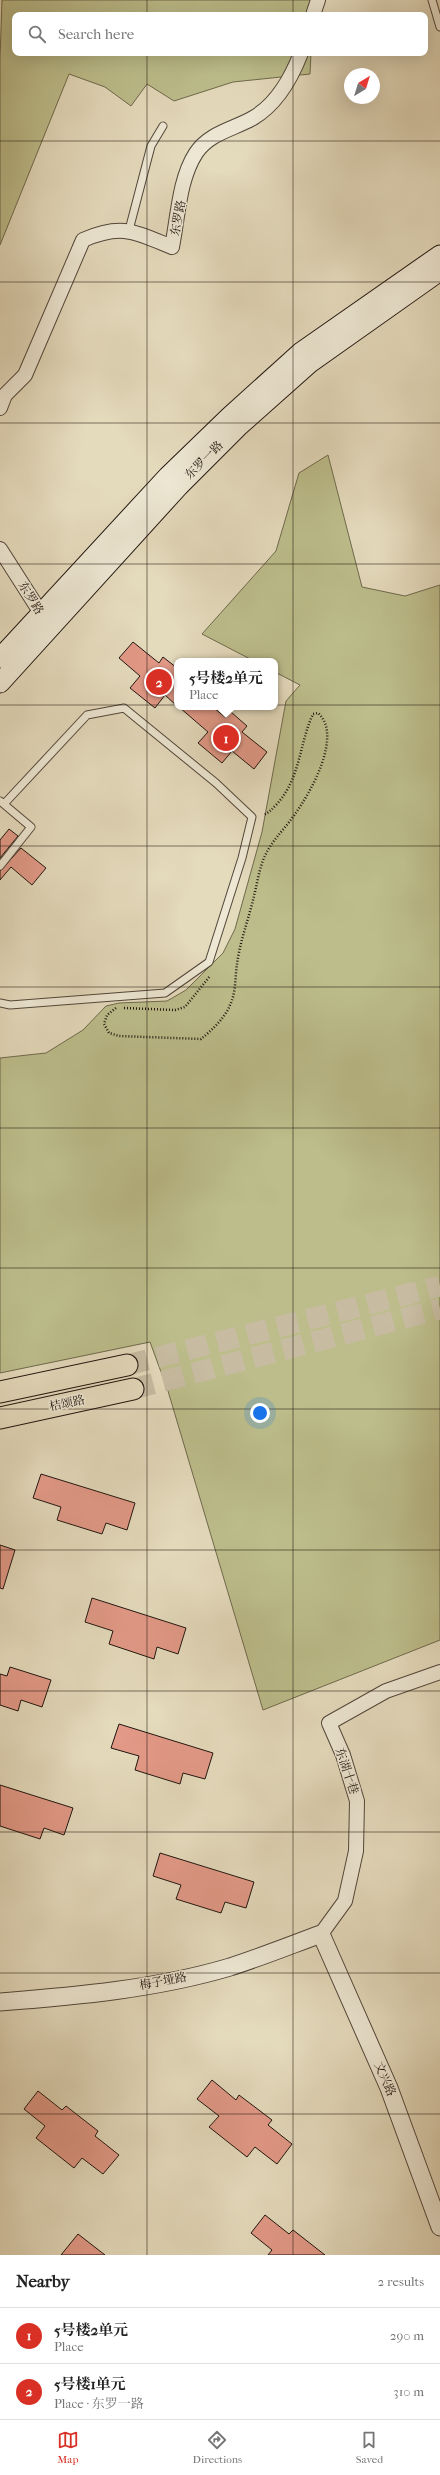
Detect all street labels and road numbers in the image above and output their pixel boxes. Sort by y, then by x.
street label: 东罗路 [168,199,188,237]
street label: 东罗一路 [182,438,226,482]
street label: 东罗路 [16,579,46,617]
street label: 桔颂路 [48,1392,86,1414]
street label: 东湖十巷 [333,1746,361,1796]
street label: 梅子垭路 [138,1970,188,1992]
street label: 文兴路 [372,2060,398,2098]

